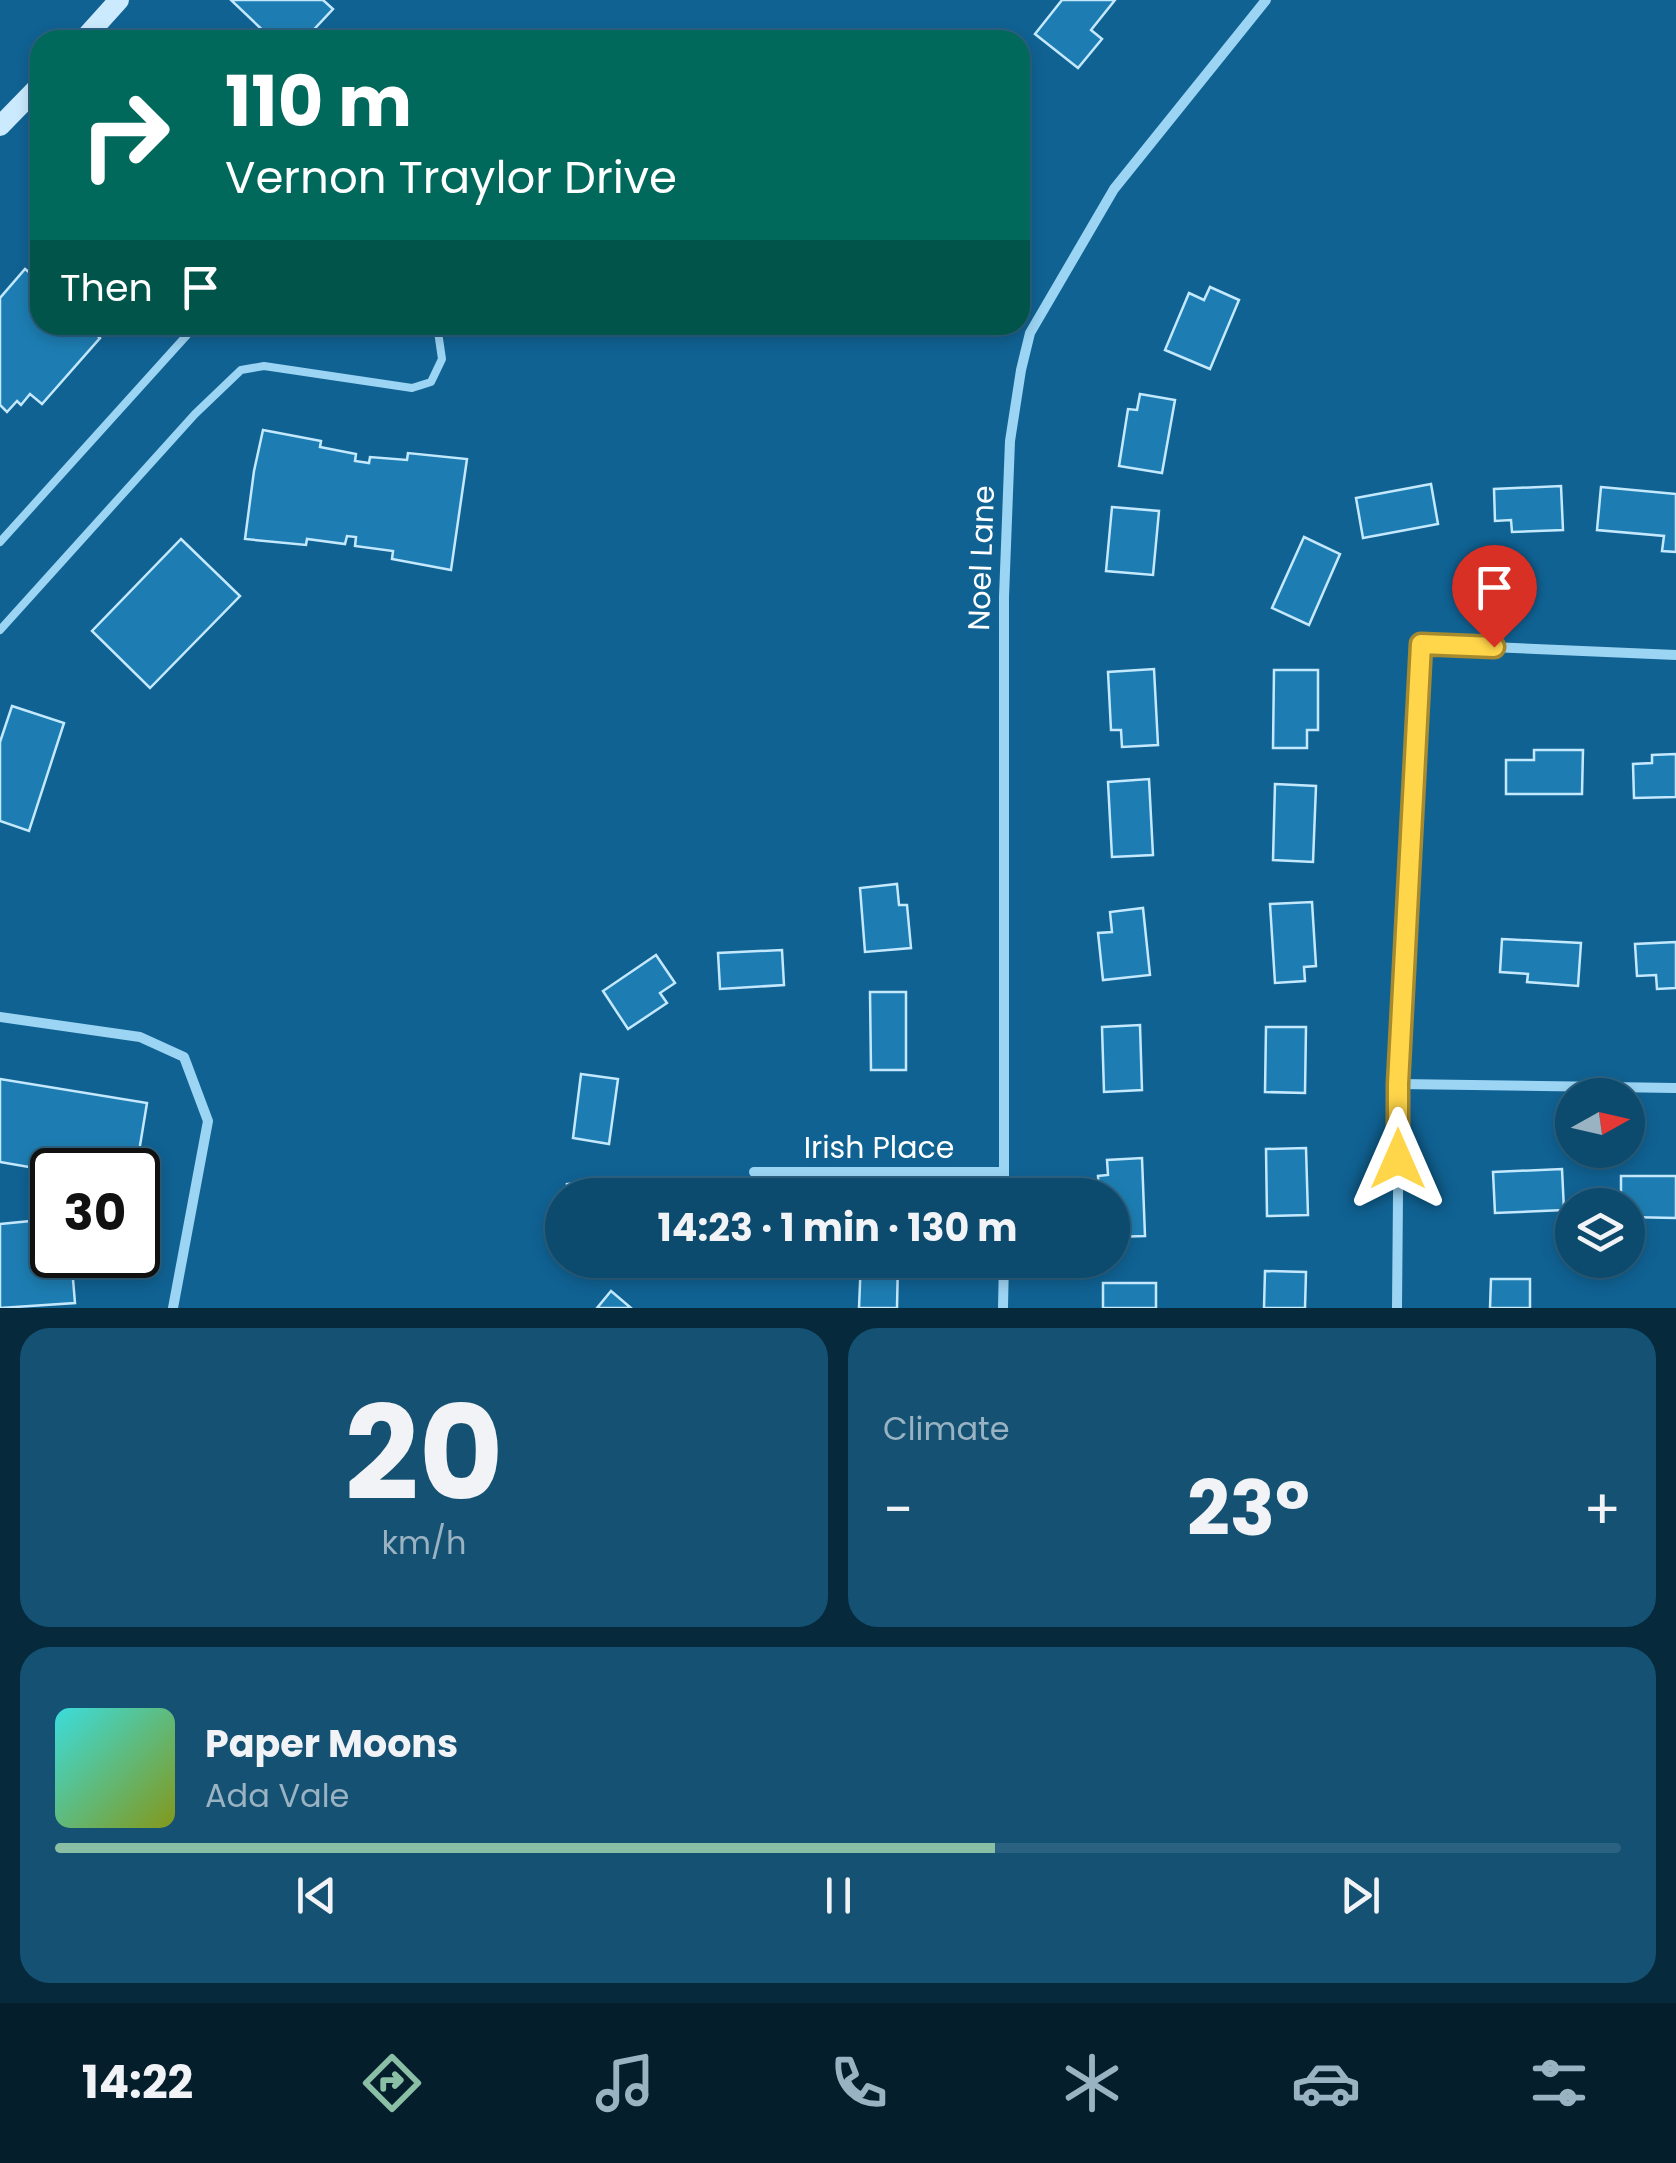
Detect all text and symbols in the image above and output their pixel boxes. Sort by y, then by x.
text: 110 m [225,52,412,151]
icon: right [60,70,190,200]
text: Vernon Traylor Drive [225,146,677,209]
icon: arrive [173,260,228,315]
text: Then [60,261,153,314]
street label: Noel Lane [957,485,1005,631]
pin [1452,545,1537,648]
icon: arrive [1467,560,1522,615]
north arrow [1555,1078,1645,1168]
map controls [1555,1078,1645,1278]
position arrow [1346,1107,1450,1211]
street label: Irish Place [804,1126,954,1169]
speed limit sign: 30 [30,1148,160,1278]
button: layers [1555,1188,1645,1278]
text: 14:23 · 1 min · 130 m [657,1201,1018,1254]
text: 20 [345,1362,504,1545]
text: Climate [883,1406,1010,1451]
text: 23° [1187,1456,1310,1561]
text: − [883,1471,913,1548]
text: + [1583,1471,1621,1548]
text: km/h [381,1520,467,1565]
text: Paper Moons [205,1717,458,1770]
text: Ada Vale [205,1773,349,1818]
icon: previous [289,1868,344,1923]
icon: pause [811,1868,866,1923]
icon: next [1333,1868,1388,1923]
icon: directions [357,2048,427,2118]
icon: music [590,2048,660,2118]
icon: phone [824,2048,894,2118]
icon: climate [1057,2048,1127,2118]
icon: car [1291,2048,1361,2118]
icon: filters [1524,2048,1594,2118]
text: 14:22 [82,2051,193,2114]

